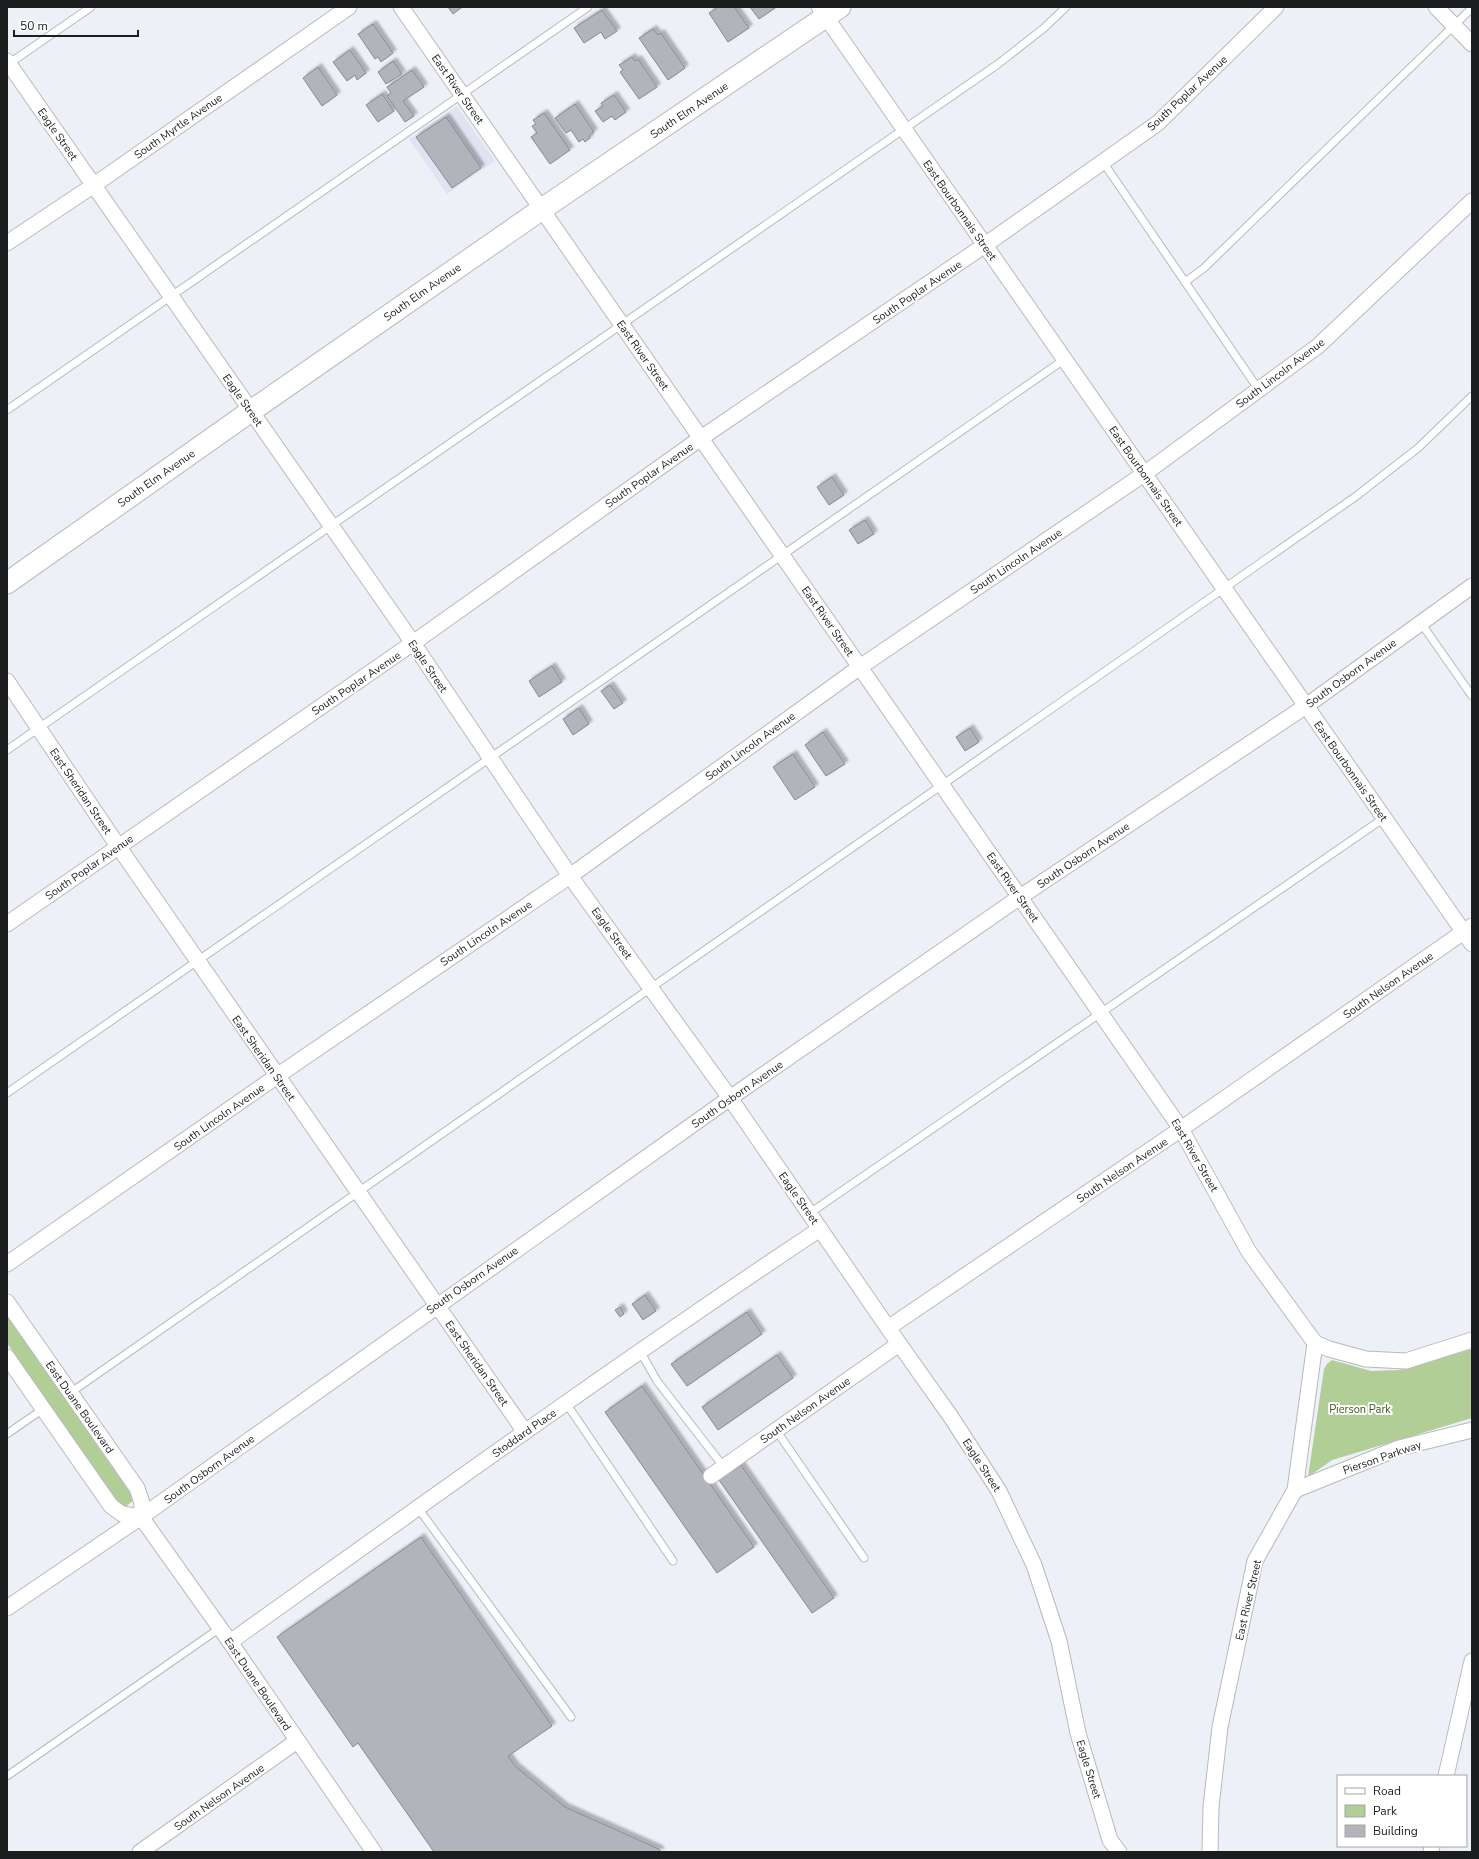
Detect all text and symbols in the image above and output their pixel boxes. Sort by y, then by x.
scale bar [14,12,138,38]
text: 50 m [20,18,48,34]
street label: East River Street [428,51,487,127]
street label: South Poplar Avenue [1144,52,1231,134]
street label: South Elm Avenue [647,79,731,142]
street label: South Myrtle Avenue [131,90,225,163]
street label: Eagle Street [34,105,81,163]
street label: East Bourbonnais Street [919,157,1000,264]
street label: South Poplar Avenue [870,257,965,328]
street label: South Elm Avenue [381,260,464,325]
street label: East River Street [613,317,672,393]
street label: South Lincoln Avenue [1233,335,1328,412]
street label: Eagle Street [219,371,266,429]
street label: East Bourbonnais Street [1105,423,1186,530]
street label: South Poplar Avenue [602,439,697,512]
street label: South Elm Avenue [115,446,198,511]
street label: South Lincoln Avenue [967,525,1065,598]
street label: East River Street [798,583,857,659]
street label: South Osborn Avenue [1303,635,1400,711]
street label: Eagle Street [404,637,451,696]
street label: South Poplar Avenue [309,648,404,719]
street label: South Lincoln Avenue [702,709,798,784]
street label: East Bourbonnais Street [1310,718,1391,825]
street label: East Sheridan Street [46,745,115,837]
street label: South Osborn Avenue [1034,819,1133,892]
street label: South Poplar Avenue [42,831,137,904]
street label: East River Street [983,849,1042,925]
street label: South Lincoln Avenue [437,897,535,970]
street label: Eagle Street [588,904,636,962]
street label: South Nelson Avenue [1340,948,1437,1022]
street label: East Sheridan Street [229,1013,299,1104]
street label: South Osborn Avenue [688,1057,786,1132]
street label: South Lincoln Avenue [171,1080,268,1154]
street label: East River Street [1168,1116,1222,1195]
street label: South Nelson Avenue [1074,1134,1171,1207]
street label: Eagle Street [775,1169,822,1227]
street label: South Osborn Avenue [423,1243,521,1318]
street label: East Sheridan Street [442,1318,512,1409]
street label: East Duane Boulevard [42,1358,117,1456]
street label: South Nelson Avenue [757,1373,854,1447]
park label: Pierson Park [1329,1402,1391,1417]
street label: Stoddard Place [489,1406,560,1461]
street label: South Osborn Avenue [161,1431,258,1507]
street label: Eagle Street [959,1436,1004,1495]
street label: Pierson Parkway [1341,1437,1424,1478]
street label: East River Street [1232,1558,1265,1642]
street label: East Duane Boulevard [221,1635,294,1734]
street label: Eagle Street [1073,1738,1105,1800]
street label: South Nelson Avenue [171,1760,268,1834]
legend [1337,1775,1467,1847]
text: Road [1373,1783,1401,1799]
text: Park [1373,1803,1398,1819]
text: Building [1373,1823,1418,1839]

